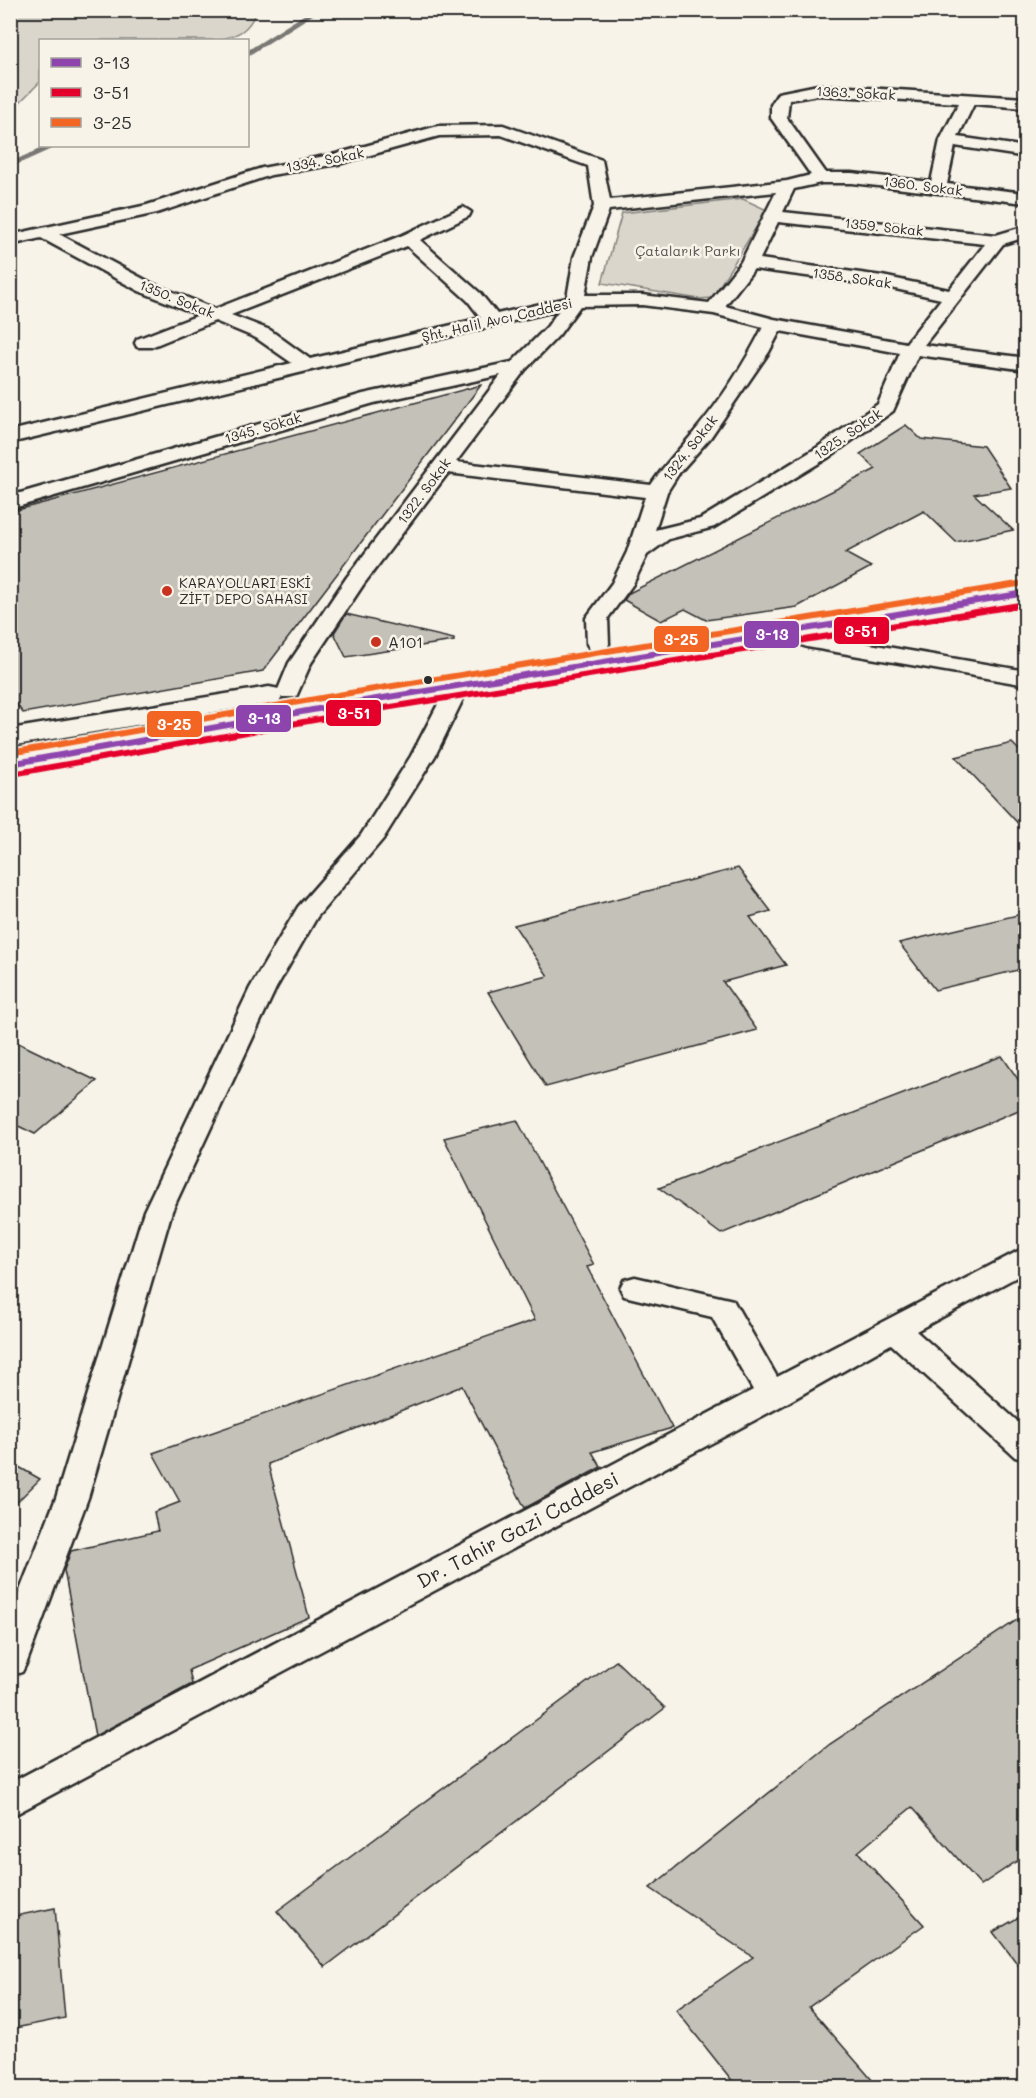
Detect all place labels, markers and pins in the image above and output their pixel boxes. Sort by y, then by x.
place label: KARAYOLLARI ESKİ ZİFT DEPO SAHASI [179,573,311,608]
marker: KARAYOLLARI ESKİ ZİFT DEPO SAHASI [160,584,174,598]
place label: A101 [388,631,423,652]
marker: A101 [369,635,383,649]
unlabelled marker [422,674,434,686]

